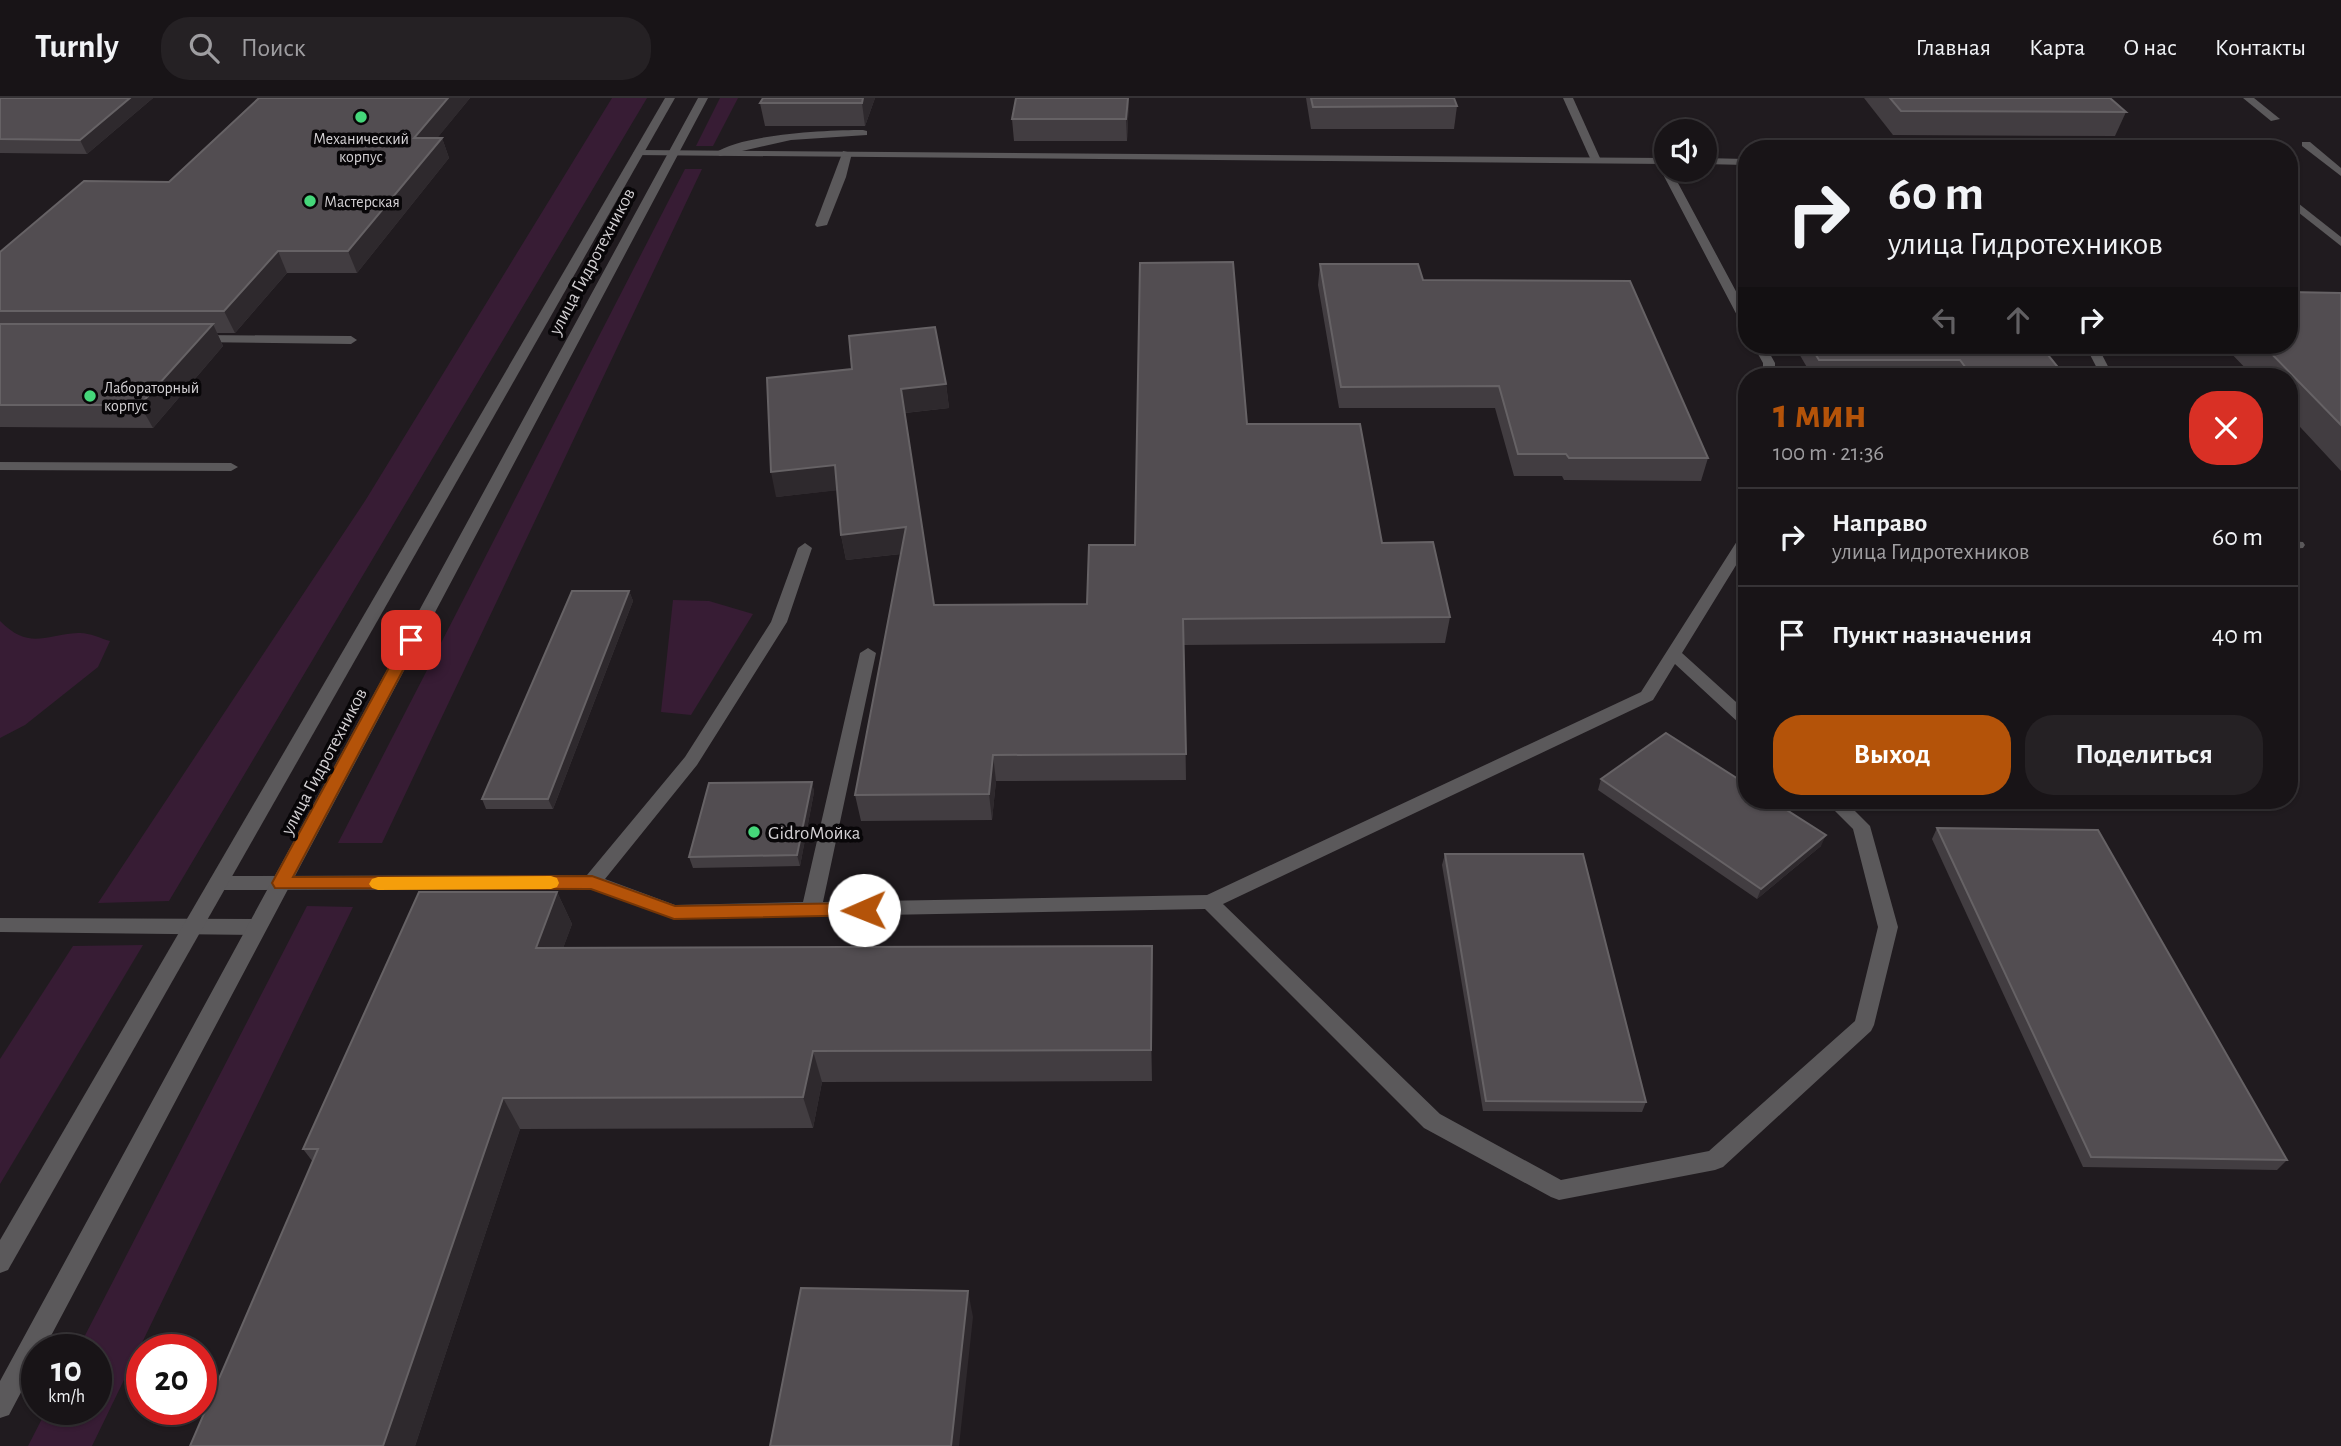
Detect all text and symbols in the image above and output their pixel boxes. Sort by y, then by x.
search box [161,17,651,80]
icon: search [185,29,223,67]
text: Turnly [35,31,119,64]
text: Поиск [241,35,306,61]
text: Главная [1916,36,1991,60]
text: Карта [2029,36,2085,60]
text: О нас [2123,36,2177,60]
text: Контакты [2215,36,2306,60]
marker: Механический корпус [353,109,369,125]
map controls [1654,119,1717,182]
button: sound [1654,119,1717,182]
place label: Механический корпус [313,131,409,166]
icon: right [1773,168,1864,259]
text: 60 m [1888,170,1984,219]
street label: улица Гидротехников [545,185,639,339]
marker: Мастерская [302,193,318,209]
place label: Мастерская [324,194,400,210]
text: улица Гидротехников [1888,228,2163,260]
icon: left [1926,301,1964,339]
icon: ahead [1999,301,2037,339]
icon: right [2072,301,2110,339]
place label: Лабораторный корпус [104,380,199,415]
marker: Лабораторный корпус [82,388,98,404]
button: close [2189,391,2263,465]
text: 1 мин [1773,393,1867,435]
text: 100 m · 21:36 [1773,442,1884,465]
text: Направо [1832,510,1927,536]
icon: right [1773,518,1811,556]
text: 60 m [2212,524,2263,550]
text: улица Гидротехников [1832,541,2030,564]
pin [381,610,441,670]
icon: arrive [1773,616,1811,654]
icon: arrive [392,621,430,659]
text: Пункт назначения [1832,622,2032,648]
text: 40 m [2212,622,2263,648]
street label: улица Гидротехников [277,685,371,839]
button: Выход [1773,715,2011,795]
button: Поделиться [2025,715,2263,795]
marker: GidroМойка [746,824,762,840]
place label: GidroМойка [768,824,861,843]
position arrow [827,873,901,947]
speed limit sign: 20 [126,1334,217,1425]
text: 10 [51,1353,82,1388]
text: km/h [48,1388,85,1406]

